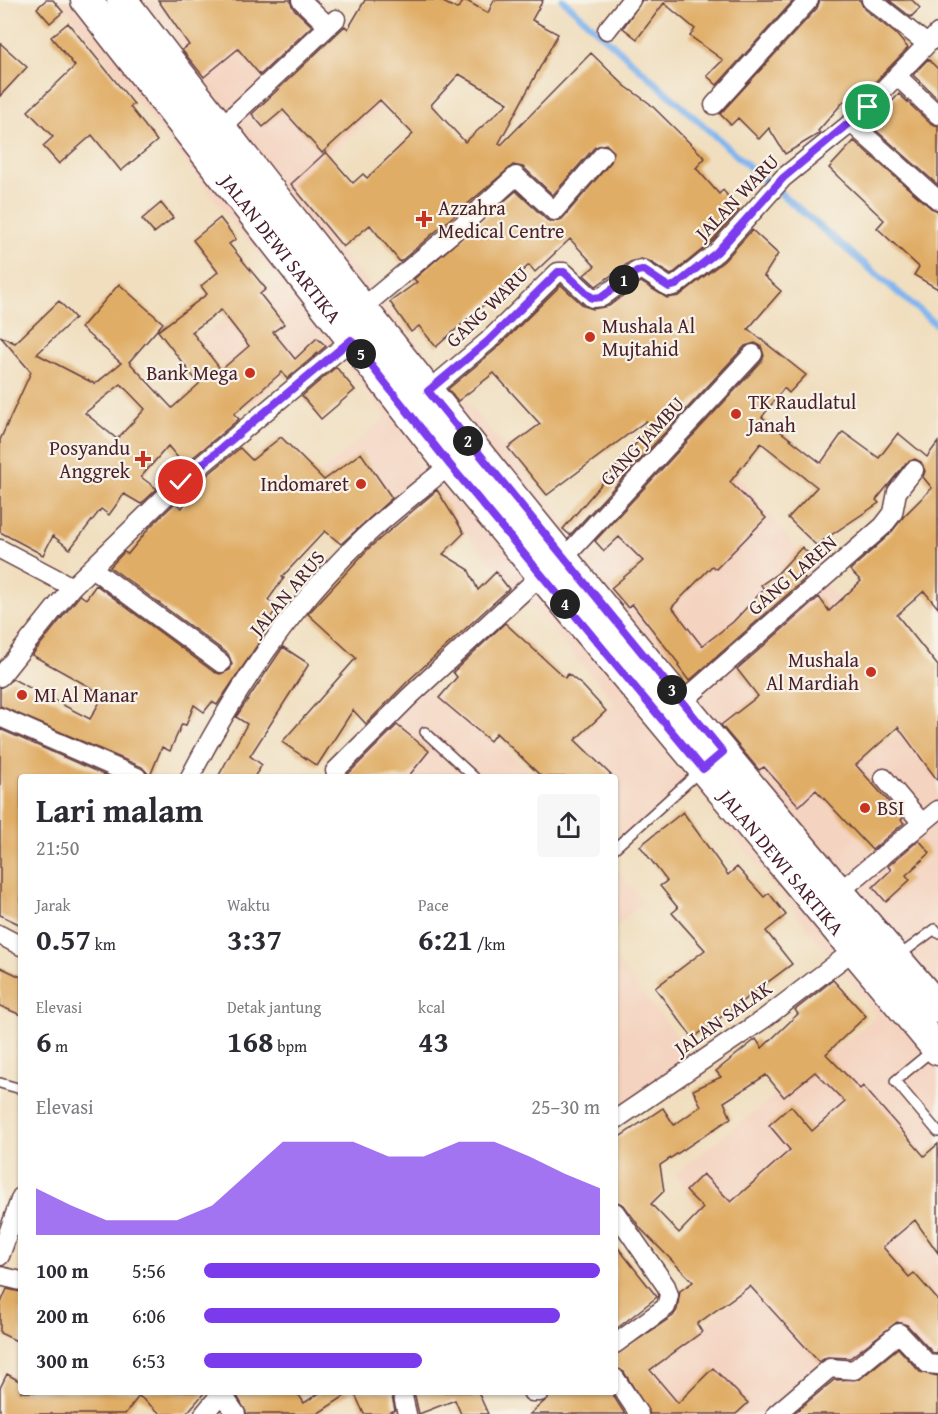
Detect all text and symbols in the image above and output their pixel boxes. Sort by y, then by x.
pin [842,81,893,132]
icon: arrive [851,90,884,123]
street label: JALAN WARU [686,147,785,248]
street label: JALAN DEWI SARTIKA [212,166,349,329]
place label: Azzahra Medical Centre [438,193,564,245]
marker: Azzahra Medical Centre [415,210,433,228]
street label: GANG WARU [439,260,535,354]
pin: 1 [609,265,639,295]
text: 1 [620,268,628,292]
place label: Mushala Al Mujtahid [602,311,695,363]
marker: Mushala Al Mujtahid [583,330,597,344]
pin: 5 [346,339,376,369]
text: 5 [357,342,365,366]
place label: Bank Mega [146,358,239,387]
marker: Bank Mega [243,366,257,380]
place label: TK Raudlatul Janah [745,387,857,439]
street label: GANG JAMBU [593,390,691,492]
marker: TK Raudlatul Janah [729,407,743,421]
pin: 2 [453,426,483,456]
text: 2 [464,429,472,453]
place label: Posyandu Anggrek [49,433,131,485]
marker: Posyandu Anggrek [134,450,152,468]
pin [155,456,206,507]
icon: check [164,465,197,498]
place label: Indomaret [261,469,349,498]
marker: Indomaret [354,477,368,491]
street label: GANG LAREN [741,528,843,622]
street label: JALAN ARUS [240,543,331,644]
pin: 4 [550,589,580,619]
text: 4 [561,592,569,616]
place label: Mushala Al Mardiah [766,645,860,697]
marker: Mushala Al Mardiah [864,665,878,679]
pin: 3 [657,675,687,705]
text: 3 [668,678,676,702]
place label: MI Al Manar [34,680,138,709]
marker: MI Al Manar [15,688,29,702]
street label: JALAN DEWI SARTIKA [710,781,851,941]
text: Lari malam [36,786,203,834]
place label: BSI [877,793,904,822]
button: share [537,794,600,857]
marker: BSI [858,801,872,815]
text: 21:50 [36,833,79,862]
text: Jarak [36,893,71,917]
text: Waktu [227,893,270,917]
text: Pace [418,893,449,917]
text: 0.57 [36,917,91,961]
text: 3:37 [227,917,282,961]
text: 6:21 [418,917,473,961]
text: km [91,932,116,956]
text: /km [473,932,505,956]
street label: JALAN SALAK [665,973,778,1064]
text: Elevasi [36,995,82,1019]
text: Detak jantung [227,995,321,1019]
text: kcal [418,995,445,1019]
text: 6 [36,1019,52,1063]
text: 168 [227,1019,274,1063]
text: 43 [418,1019,449,1063]
text: m [52,1034,68,1058]
text: bpm [274,1034,307,1058]
text: Elevasi [36,1092,94,1121]
text: 25–30 m [531,1092,600,1121]
text: 100 m [36,1256,89,1285]
text: 5:56 [132,1256,166,1285]
text: 200 m [36,1301,89,1330]
text: 6:06 [132,1301,166,1330]
text: 300 m [36,1346,89,1375]
text: 6:53 [132,1346,166,1375]

